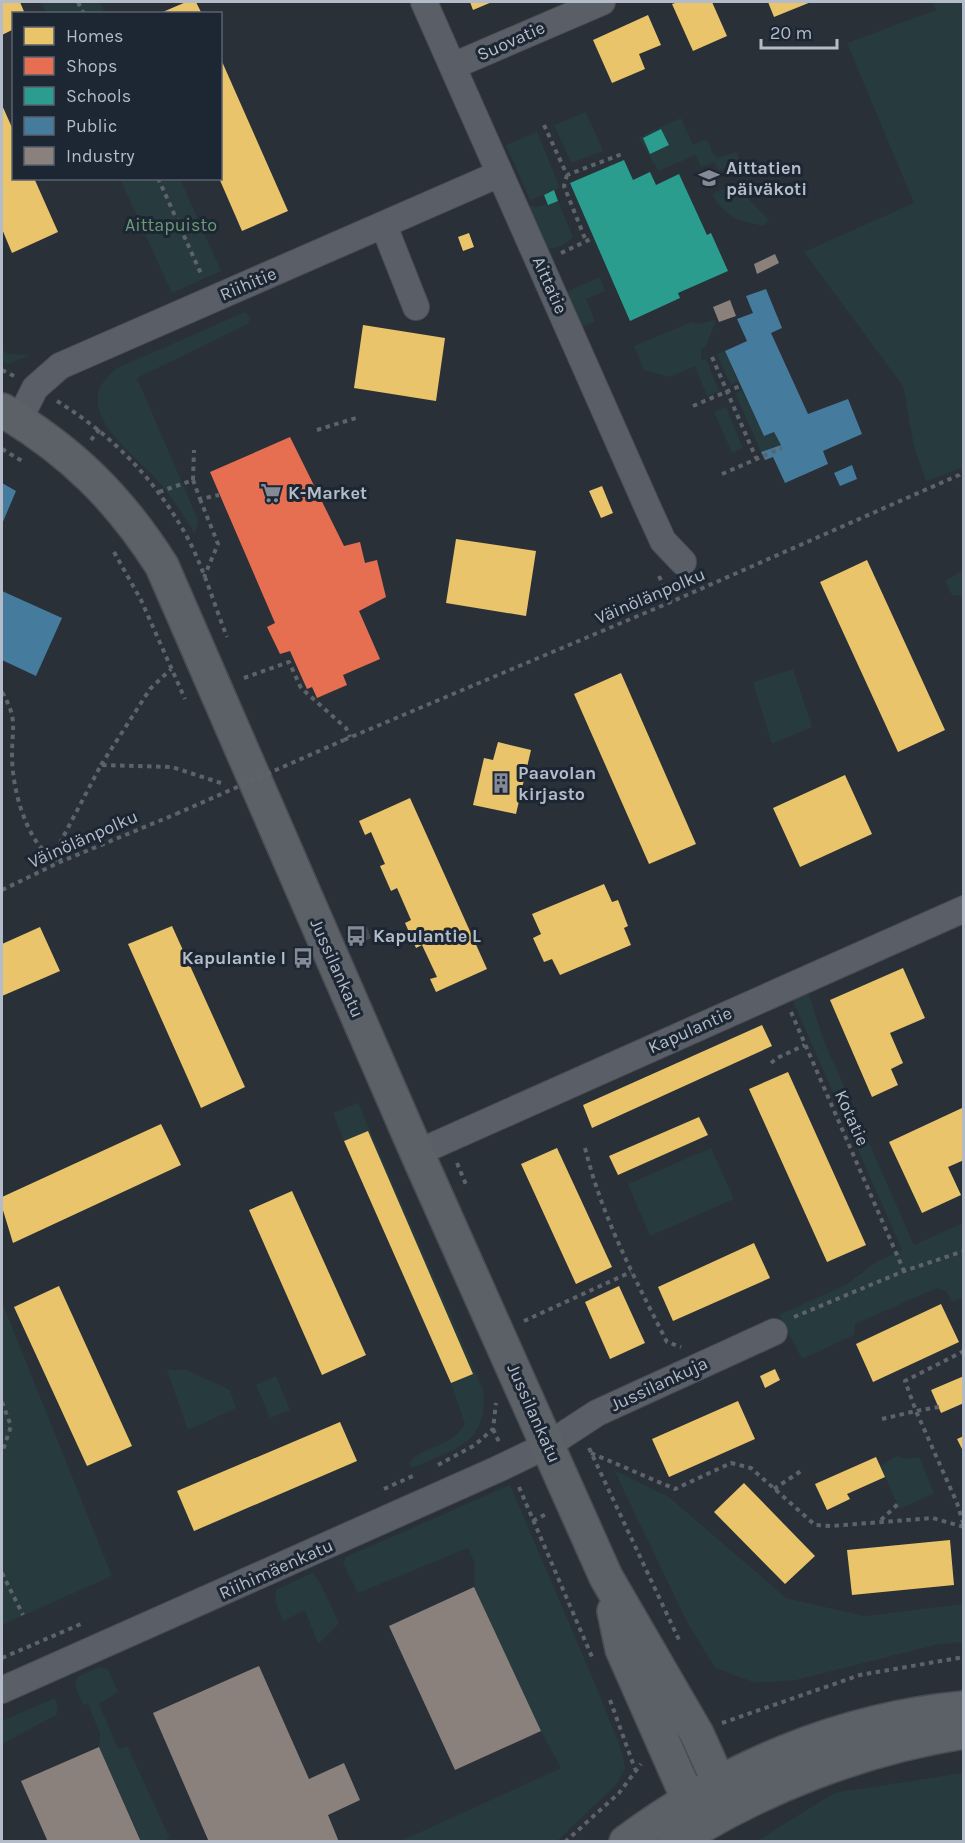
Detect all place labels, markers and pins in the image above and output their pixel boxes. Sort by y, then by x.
place label: Aittatien päiväkoti [726,157,807,200]
school or university icon: Aittatien päiväkoti [697,166,721,190]
supermarket icon: K-Market [259,481,283,505]
place label: K-Market [288,482,367,504]
place label: Paavolan kirjasto [518,762,596,805]
building icon: Paavolan kirjasto [489,771,513,795]
bus stop icon: Kapulantie L [344,924,368,948]
place label: Kapulantie L [373,925,481,947]
bus stop icon: Kapulantie I [291,946,315,970]
place label: Kapulantie I [182,947,286,969]

